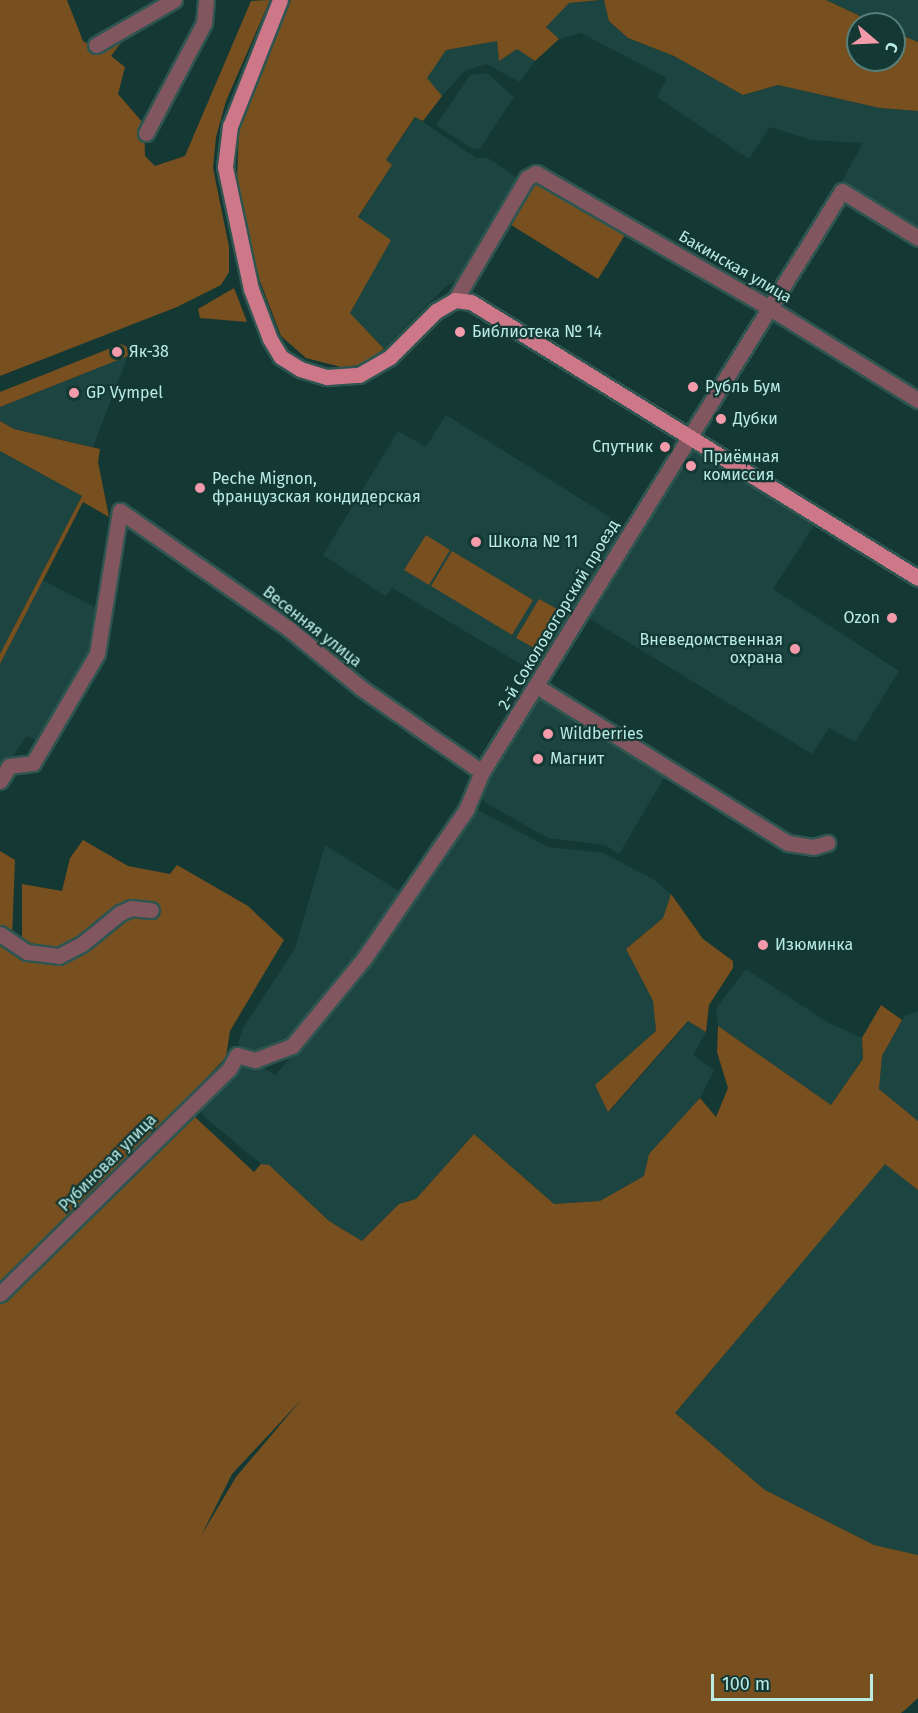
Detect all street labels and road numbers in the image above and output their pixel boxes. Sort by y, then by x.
street label: Бакинская улица [675,227,795,307]
street label: 2-й Соколовогорский проезд [495,516,623,714]
street label: Весенняя улица [259,583,365,671]
street label: Рубиновая улица [55,1110,161,1216]

